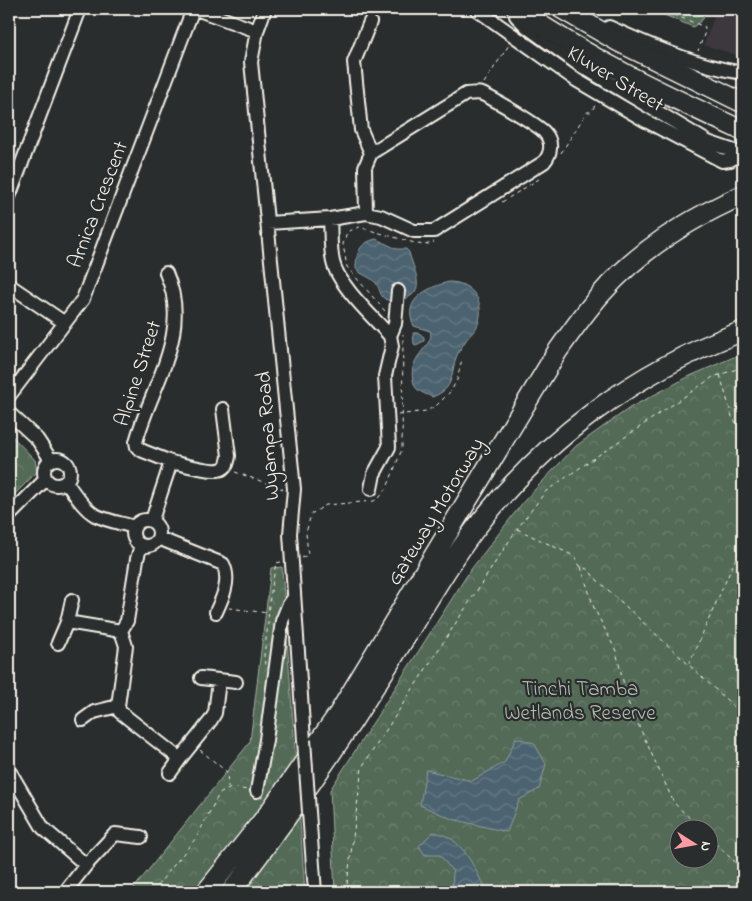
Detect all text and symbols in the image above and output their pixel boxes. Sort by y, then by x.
street label: Kluver Street [561,39,669,121]
street label: Arnica Crescent [61,137,137,273]
street label: Alpine Street [108,317,170,430]
street label: Wyampa Road [250,370,290,501]
street label: Gateway Motorway [381,432,495,593]
park label: Tinchi Tamba Wetlands Reserve [504,675,656,729]
north arrow [670,818,720,868]
text: N [694,840,716,853]

